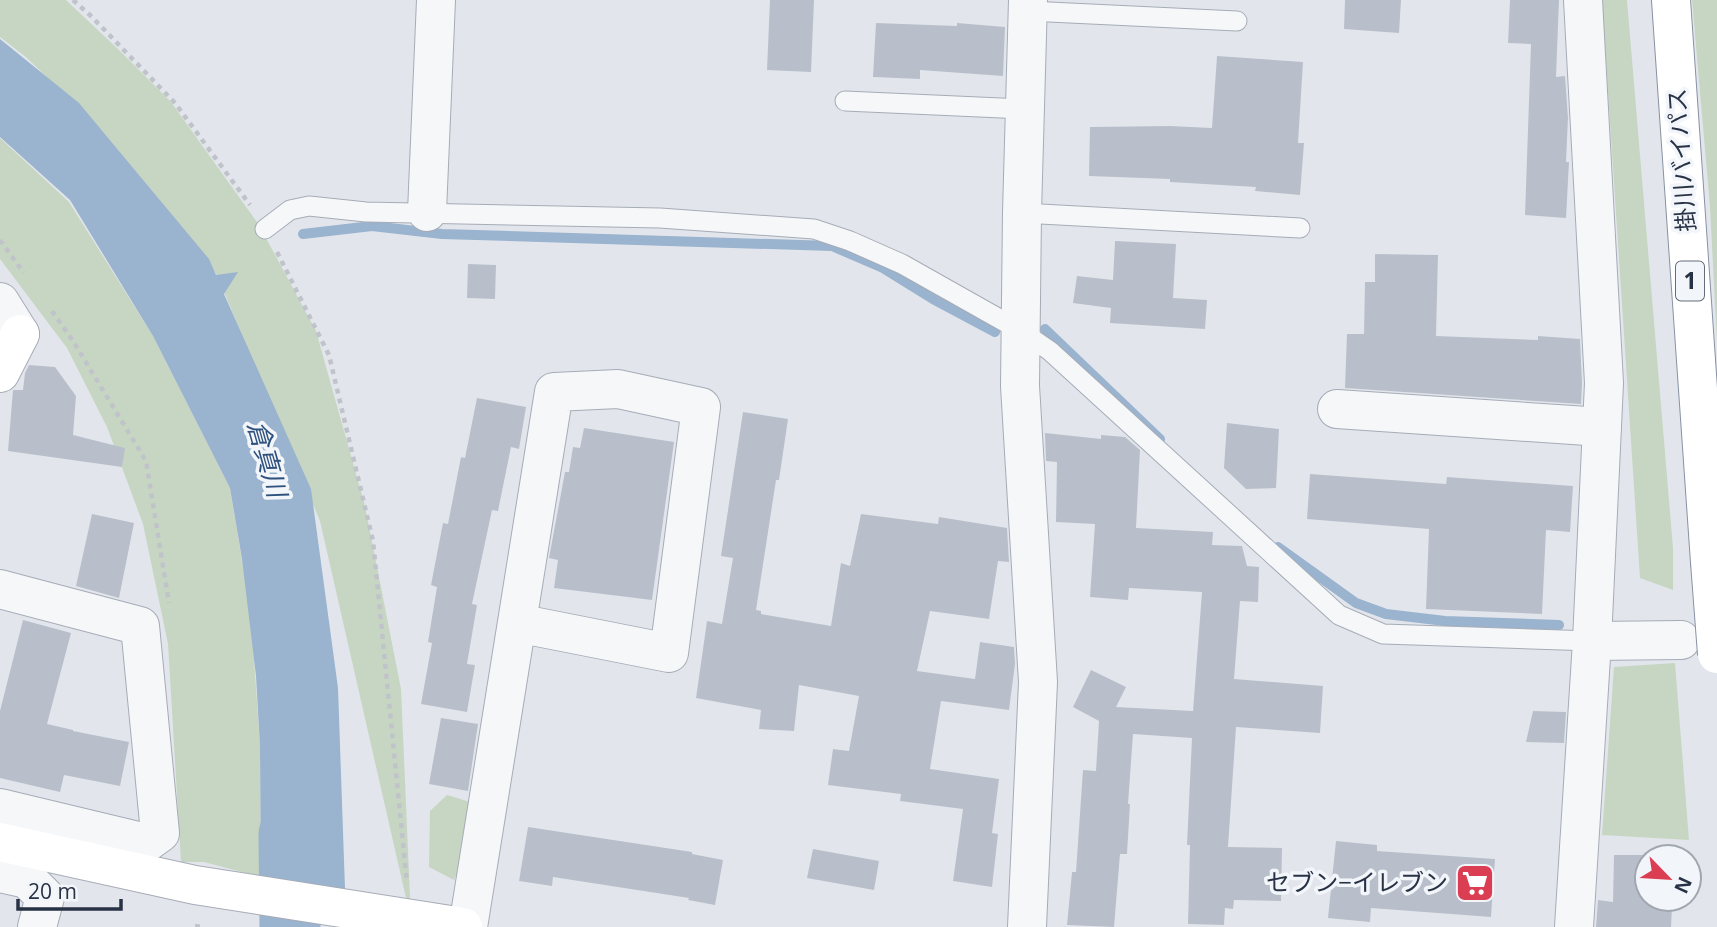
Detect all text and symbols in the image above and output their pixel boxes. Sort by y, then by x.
street label: 掛川バイパス [1659,87,1702,233]
road number: 1 [1676,262,1704,300]
water label: 倉真川 [240,416,297,504]
north arrow [1633,843,1703,913]
supermarket icon: セブン−イレブン [1454,862,1496,904]
place label: セブン−イレブン [1266,865,1448,898]
scale bar [18,867,121,911]
text: N [1668,873,1698,898]
text: 20 m [28,877,77,905]

